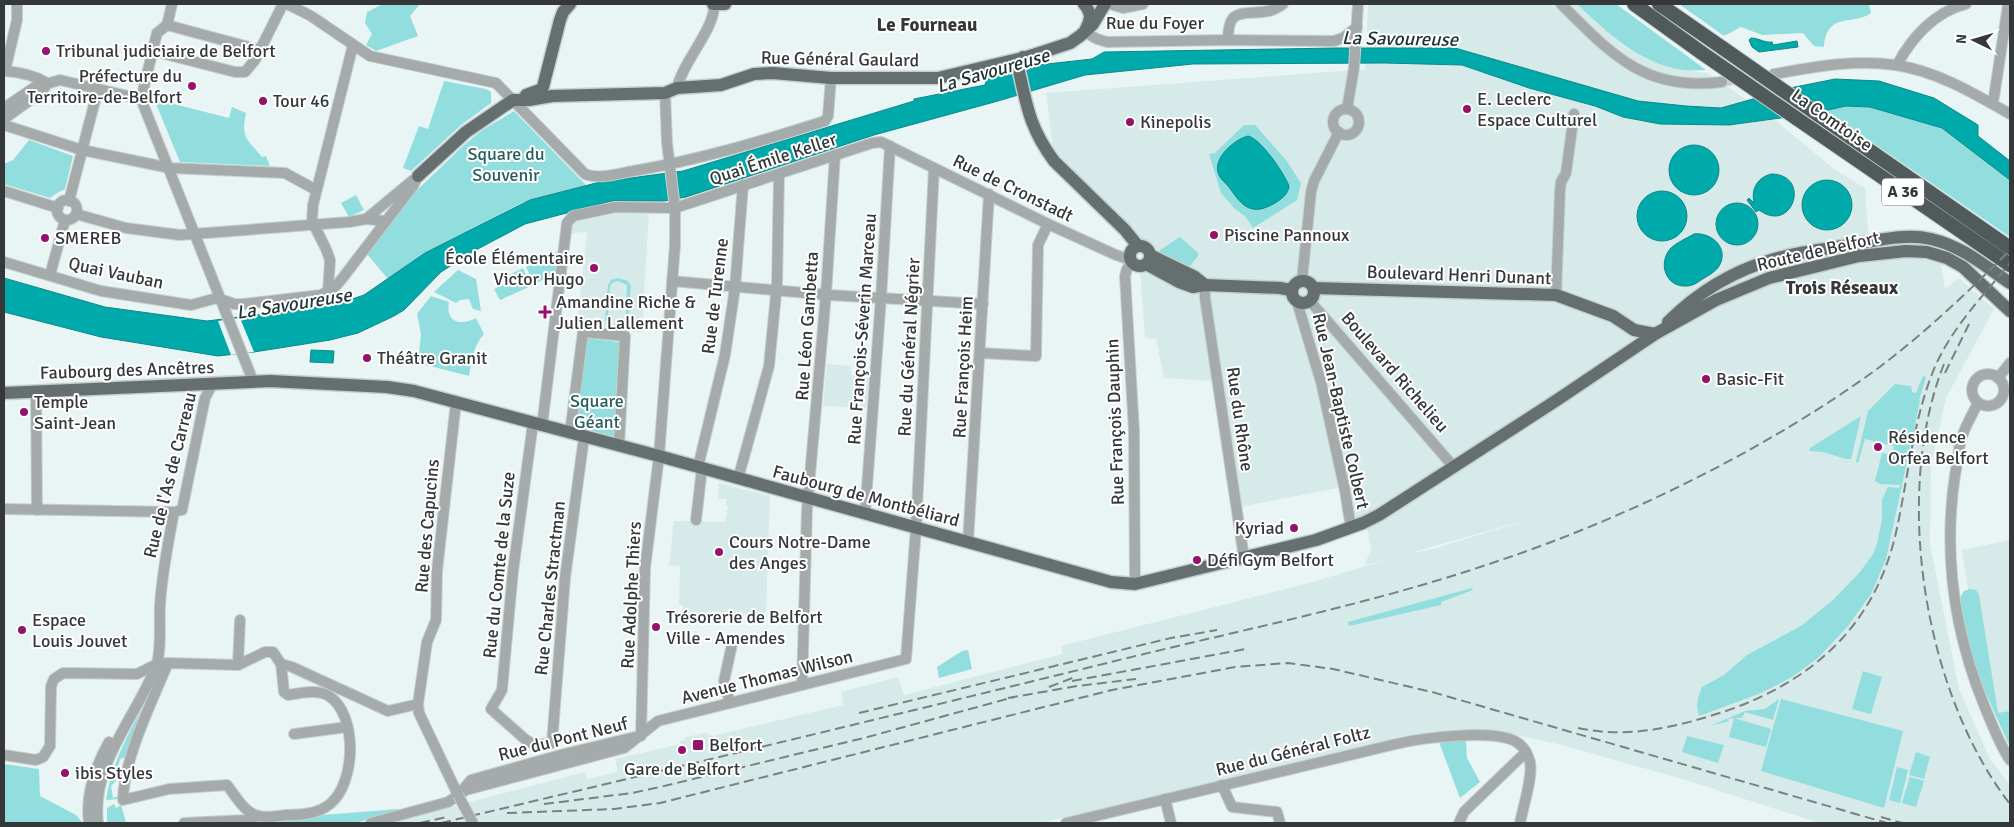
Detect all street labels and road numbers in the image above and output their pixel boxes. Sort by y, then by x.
street label: Rue du Foyer [1106,12,1205,34]
street label: Rue Général Gaulard [761,47,919,71]
street label: La Comtoise [1787,84,1877,156]
street label: Quai Émile Keller [707,128,840,190]
street label: Rue de Cronstadt [949,149,1077,227]
road number: A 36 [1882,178,1924,206]
street label: Rue François-Séverin Marceau [843,212,881,446]
street label: Route de Belfort [1755,226,1881,276]
street label: Rue de Turenne [697,237,733,355]
street label: Rue Léon Gambetta [791,251,823,401]
street label: Quai Vauban [66,252,166,294]
street label: Rue du Général Négrier [893,257,925,437]
street label: Boulevard Henri Dunant [1366,261,1552,289]
street label: Rue François Heim [948,295,978,439]
street label: Boulevard Richelieu [1336,307,1454,437]
street label: Rue Jean-Baptiste Colbert [1308,311,1374,511]
street label: Rue François Dauphin [1101,338,1129,506]
street label: Faubourg des Ancêtres [39,356,215,384]
street label: Rue du Rhône [1222,365,1258,473]
street label: Rue de l'As de Carreau [139,390,201,560]
street label: Rue des Capucins [410,458,444,594]
street label: Faubourg de Montbéliard [770,460,962,532]
street label: Rue du Comte de la Suze [478,471,520,659]
street label: Rue Charles Stractman [530,500,570,676]
street label: Rue Adolphe Thiers [616,521,646,669]
street label: Avenue Thomas Wilson [679,645,855,709]
street label: Rue du Pont Neuf [496,712,631,766]
street label: Rue du Général Foltz [1213,721,1373,781]

